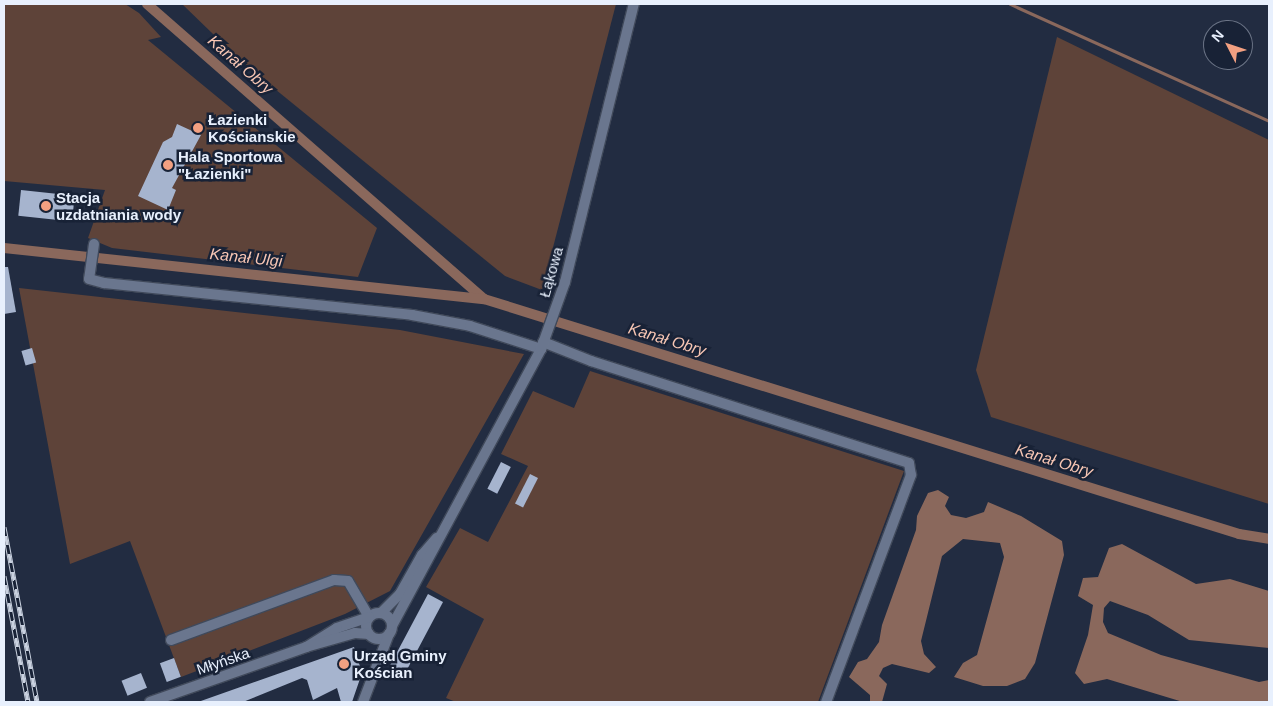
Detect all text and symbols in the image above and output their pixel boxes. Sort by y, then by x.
north arrow [1203,20,1253,70]
text: N [1208,27,1227,45]
water label: Kanał Obry [203,31,277,99]
place label: Łazienki Kościanskie [208,110,296,145]
marker: Łazienki Kościanskie [192,122,204,134]
place label: Hala Sportowa "Łazienki" [178,147,282,182]
marker: Hala Sportowa "Łazienki" [162,159,174,171]
place label: Stacja uzdatniania wody [56,188,181,223]
marker: Stacja uzdatniania wody [40,200,52,212]
water label: Kanał Ulgi [209,245,283,271]
street label: Łąkowa [535,245,567,299]
water label: Kanał Obry [626,319,708,361]
water label: Kanał Obry [1013,440,1095,482]
street label: Młyńska [194,644,252,678]
place label: Urząd Gminy Kościan [354,646,447,681]
marker: Urząd Gminy Kościan [338,658,350,670]

